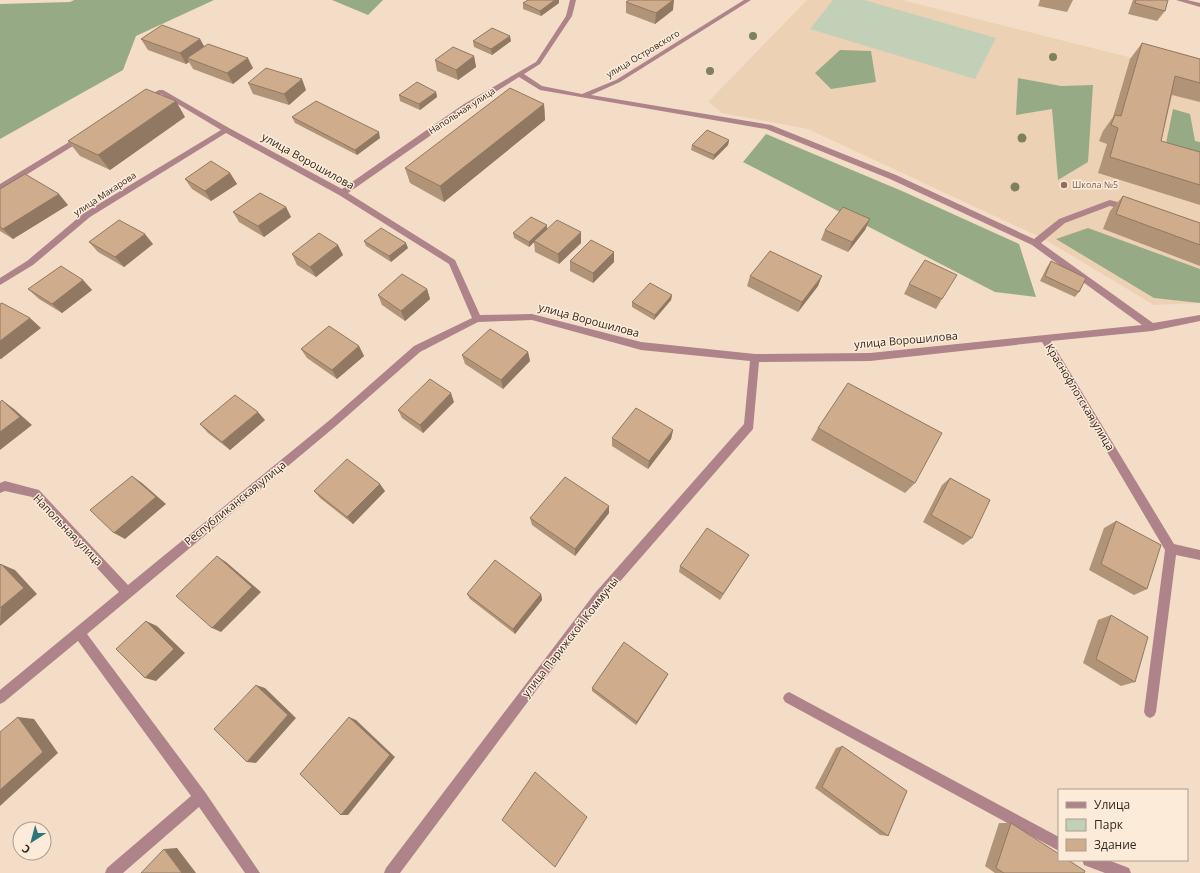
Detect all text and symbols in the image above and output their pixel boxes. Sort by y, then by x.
street label: улица Островского [604,26,682,81]
street label: Напольная улица [426,84,498,137]
street label: улица Ворошилова [259,129,357,192]
street label: улица Макарова [71,168,139,219]
place label: Школа №5 [1072,178,1118,191]
marker: Школа №5 [1059,180,1069,190]
street label: улица Ворошилова [537,299,641,340]
street label: улица Ворошилова [854,328,958,351]
street label: Краснофлотская улица [1043,341,1118,453]
street label: Республиканская улица [181,457,289,548]
street label: Напольная улица [30,491,106,569]
street label: улица Парижской Коммуны [518,574,621,700]
legend [1058,789,1188,861]
text: Улица [1094,796,1130,813]
text: Парк [1094,816,1124,833]
north arrow [12,821,52,861]
text: Здание [1094,836,1137,853]
text: С [19,841,33,858]

